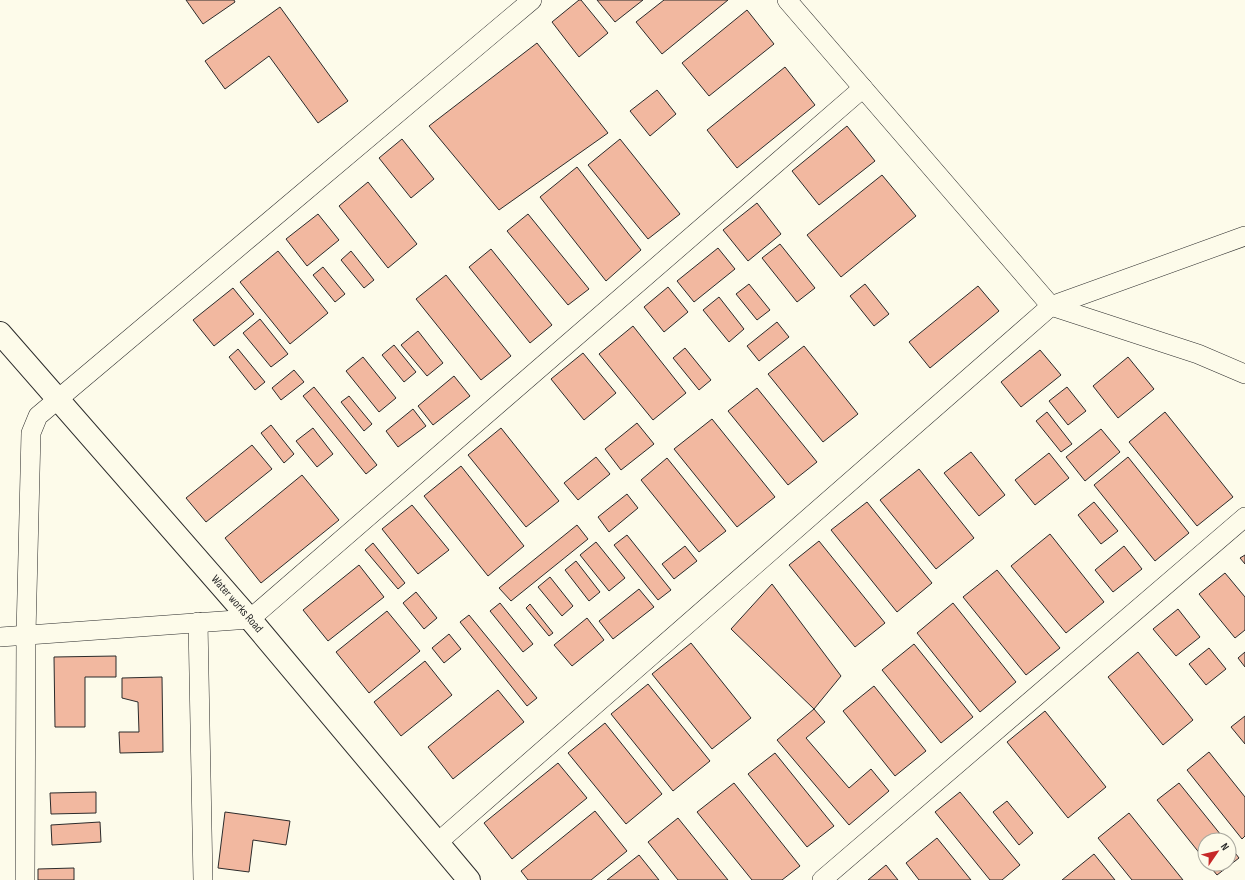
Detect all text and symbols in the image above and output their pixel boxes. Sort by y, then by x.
street label: Water works Road [208,572,266,636]
north arrow [1197,832,1237,872]
text: N [1218,841,1232,853]

